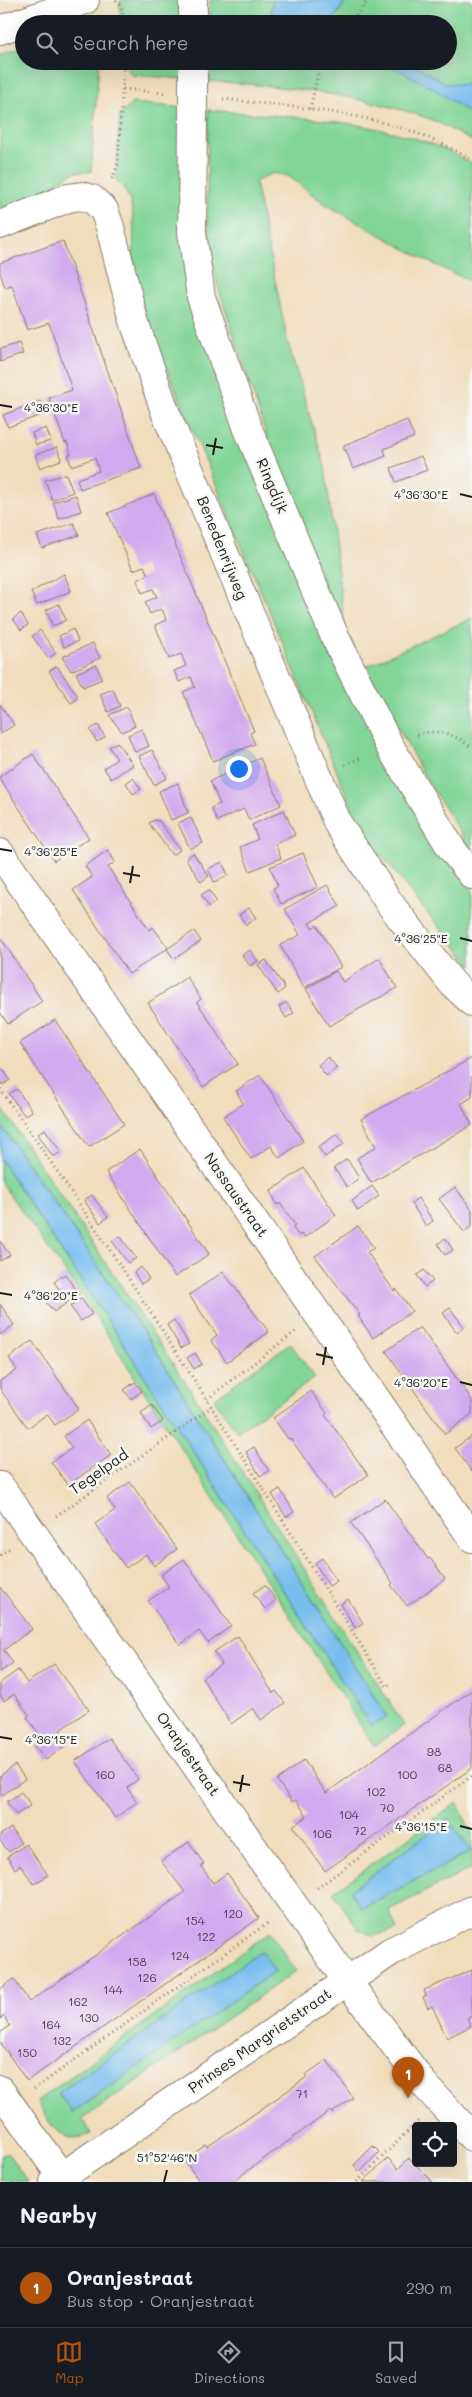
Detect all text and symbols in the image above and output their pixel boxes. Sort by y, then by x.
search box [15,15,457,70]
icon: search [33,29,61,57]
text: Search here [73,30,189,55]
text: 4°36'30"E [24,399,78,415]
street label: Ringdijk [252,455,294,516]
text: 4°36'30"E [394,486,448,502]
street label: Benedenrijweg [193,493,253,603]
your location [226,756,252,782]
text: 4°36'25"E [24,843,78,859]
text: 4°36'25"E [394,930,448,946]
street label: Nassaustraat [200,1148,273,1241]
text: 4°36'20"E [24,1287,78,1303]
text: 4°36'20"E [394,1374,448,1390]
street label: Tegelpad [65,1444,132,1499]
street label: Oranjestraat [152,1708,225,1799]
text: 4°36'15"E [25,1731,77,1747]
house number: 98 [427,1743,441,1759]
house number: 68 [438,1759,452,1775]
house number: 160 [95,1766,116,1782]
house number: 100 [397,1766,418,1782]
house number: 102 [366,1783,386,1799]
house number: 70 [380,1799,395,1815]
house number: 104 [339,1806,359,1822]
text: 4°36'15"E [395,1818,447,1834]
house number: 72 [353,1822,367,1838]
house number: 106 [312,1825,332,1841]
house number: 120 [223,1905,243,1921]
house number: 154 [185,1912,205,1928]
house number: 122 [197,1928,215,1944]
house number: 124 [170,1947,190,1963]
house number: 158 [127,1953,147,1969]
house number: 126 [137,1969,157,1985]
house number: 144 [103,1981,123,1997]
street label: Prinses Margrietstraat [184,1983,335,2097]
house number: 162 [68,1993,88,2009]
house number: 130 [79,2009,99,2025]
house number: 164 [41,2016,61,2032]
house number: 132 [52,2032,72,2048]
house number: 150 [17,2044,37,2060]
pin: 1 [392,2057,424,2098]
house number: 71 [296,2085,308,2101]
map controls [412,2122,457,2167]
button: locate [412,2122,457,2167]
text: 51°52'46"N [137,2149,197,2165]
text: Nearby [20,2201,97,2228]
text: Oranjestraat [67,2265,193,2290]
text: 1 [32,2277,40,2298]
text: 290 m [406,2277,452,2298]
text: Bus stop · Oranjestraat [67,2290,255,2311]
tab: Map [55,2338,84,2387]
tab: Directions [194,2338,265,2387]
tab: Saved [375,2338,417,2387]

